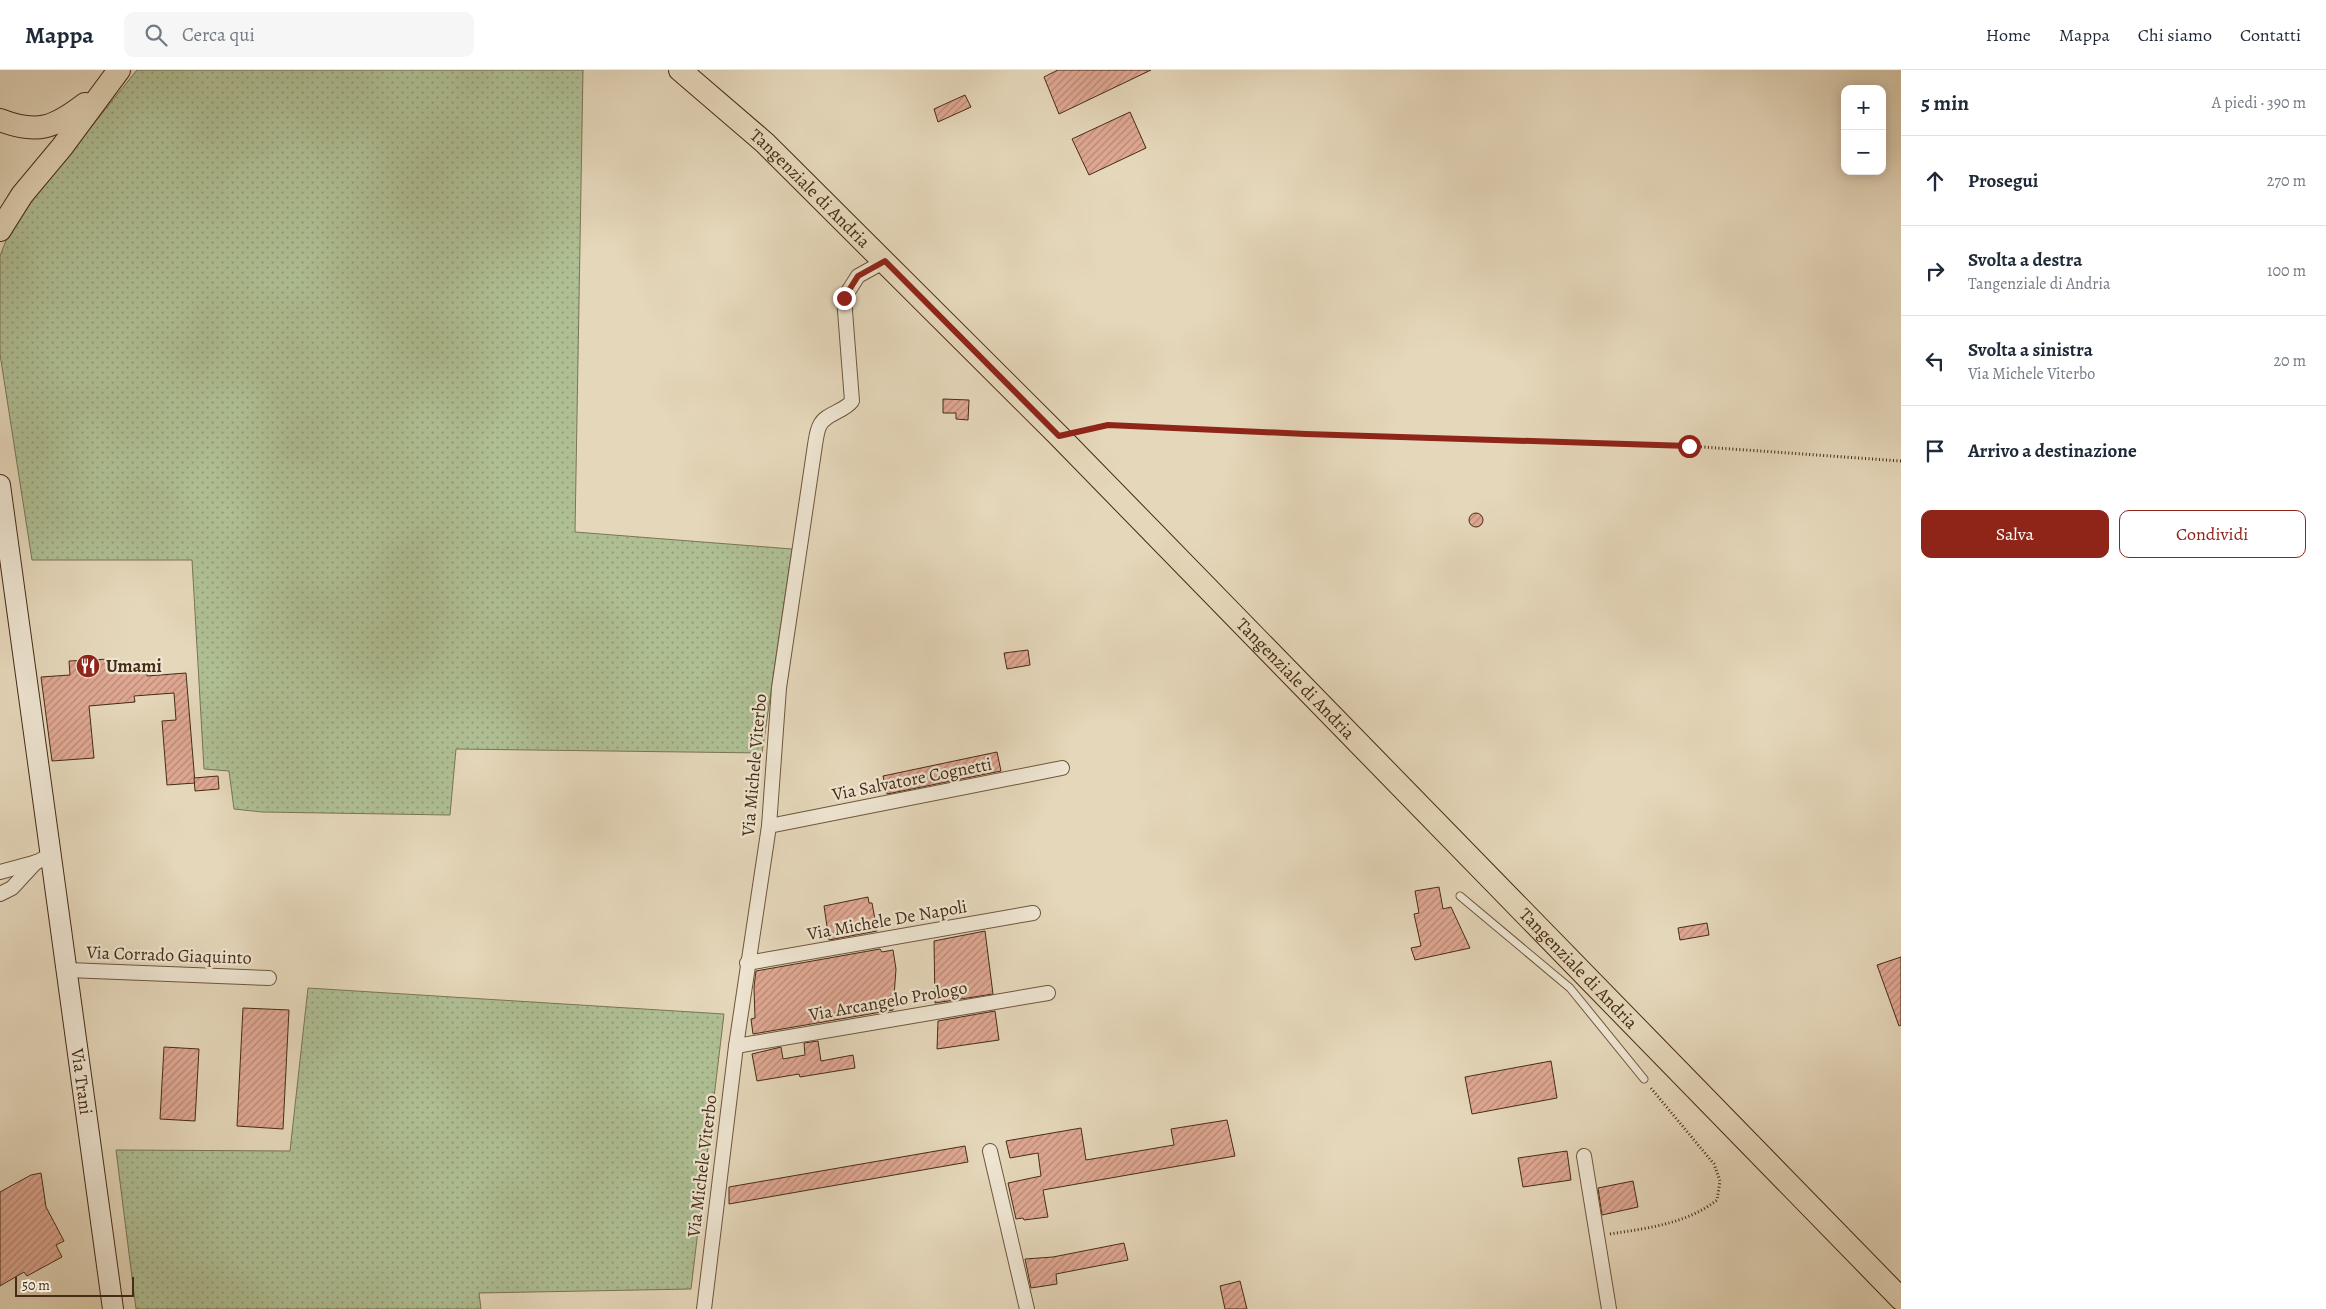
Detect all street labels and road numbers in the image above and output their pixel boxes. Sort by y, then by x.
street label: Tangenziale di Andria [745,123,876,254]
street label: Tangenziale di Andria [1231,613,1361,745]
street label: Via Michele Viterbo [736,693,772,838]
street label: Via Salvatore Cognetti [829,752,994,806]
street label: Via Michele De Napoli [804,894,969,946]
street label: Tangenziale di Andria [1514,903,1644,1035]
street label: Via Corrado Giaquinto [85,940,252,970]
street label: Via Arcangelo Prologo [806,975,969,1027]
street label: Via Trani [65,1046,98,1116]
street label: Via Michele Viterbo [681,1093,723,1239]

